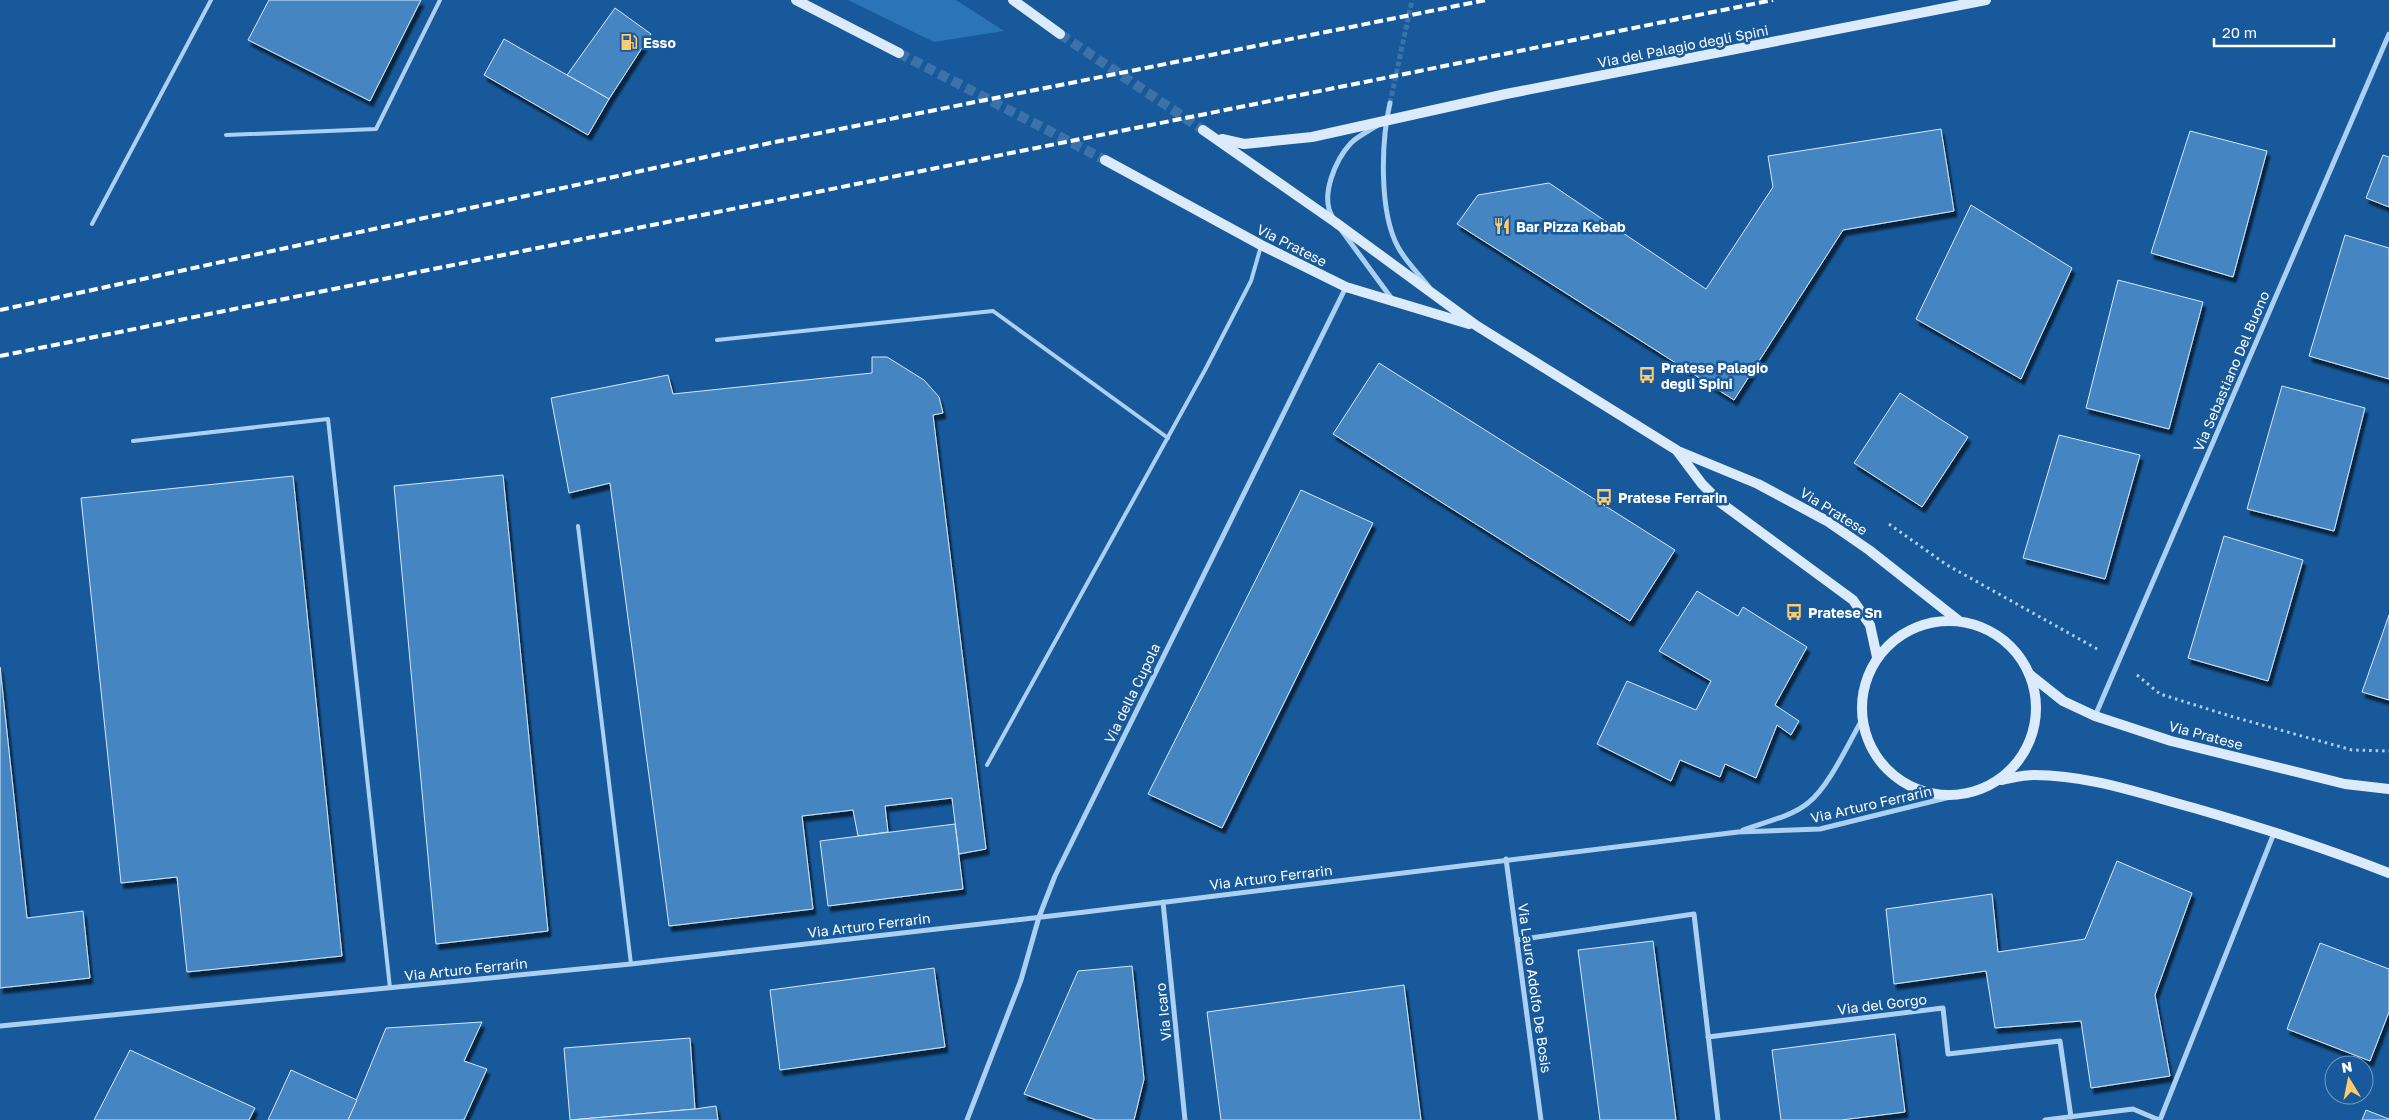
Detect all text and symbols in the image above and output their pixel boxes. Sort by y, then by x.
scale bar [2214,15,2334,47]
street label: Via del Palagio degli Spini [1596,21,1770,71]
text: 20 m [2222,23,2257,41]
fuel station icon: Esso [619,32,639,52]
place label: Esso [643,34,676,51]
restaurant icon: Bar Pizza Kebab [1492,216,1512,236]
place label: Bar Pizza Kebab [1516,218,1626,235]
street label: Via Pratese [1254,220,1330,270]
street label: Via Sebastiano Del Buono [2189,288,2273,454]
place label: Pratese Palagio degli Spini [1661,359,1768,392]
bus stop icon: Pratese Palagio degli Spini [1637,365,1657,385]
street label: Via Pratese [1797,484,1871,538]
bus stop icon: Pratese Ferrarin [1594,487,1614,507]
place label: Pratese Ferrarin [1618,489,1727,506]
bus stop icon: Pratese Sn [1784,602,1804,622]
place label: Pratese Sn [1808,604,1882,621]
street label: Via della Cupola [1100,640,1164,746]
street label: Via Pratese [2167,717,2245,753]
street label: Via Arturo Ferrarin [1809,782,1933,826]
street label: Via Arturo Ferrarin [1209,861,1333,893]
street label: Via Lauro Adolfo De Bosis [1515,902,1555,1074]
street label: Via Arturo Ferrarin [807,909,931,941]
street label: Via Arturo Ferrarin [404,954,528,984]
street label: Via Icaro [1152,982,1174,1042]
street label: Via del Gorgo [1836,990,1928,1018]
north arrow [2324,1055,2374,1105]
text: N [2340,1057,2353,1076]

